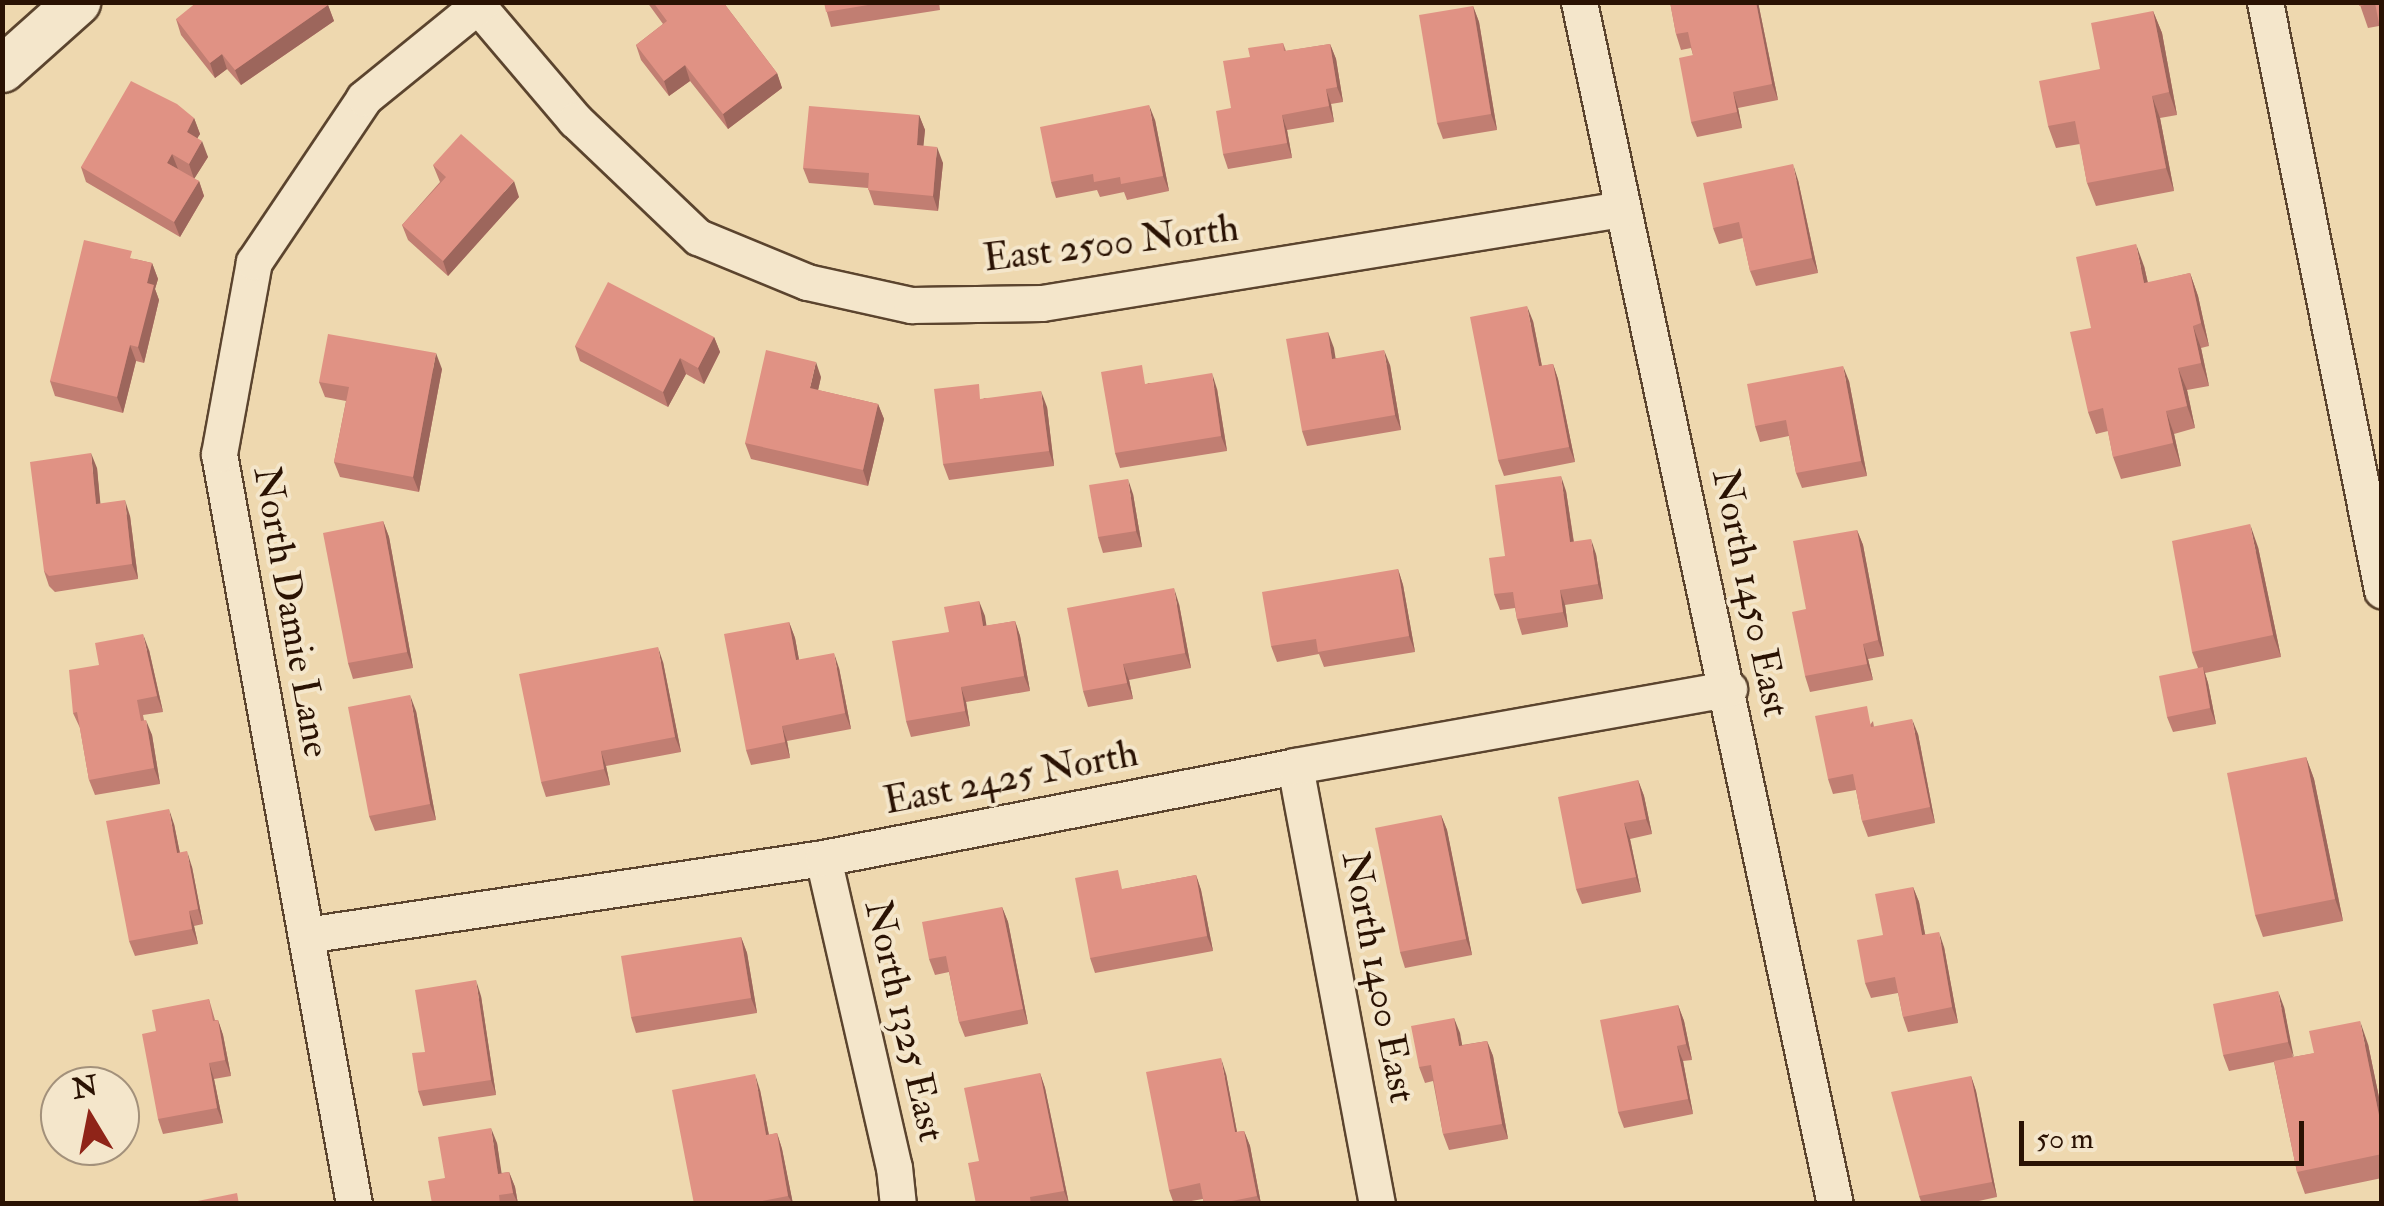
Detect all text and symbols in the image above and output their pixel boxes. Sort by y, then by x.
street label: East 2500 North [981,206,1241,282]
street label: North Damie Lane [243,463,339,761]
street label: North 1450 East [1701,465,1799,721]
street label: East 2425 North [880,731,1142,825]
street label: North 1400 East [1331,847,1425,1107]
street label: North 1325 East [854,896,954,1146]
north arrow [40,1066,140,1166]
text: N [70,1069,100,1107]
scale bar [2024,1101,2309,1163]
text: 50 m [2036,1120,2094,1157]

